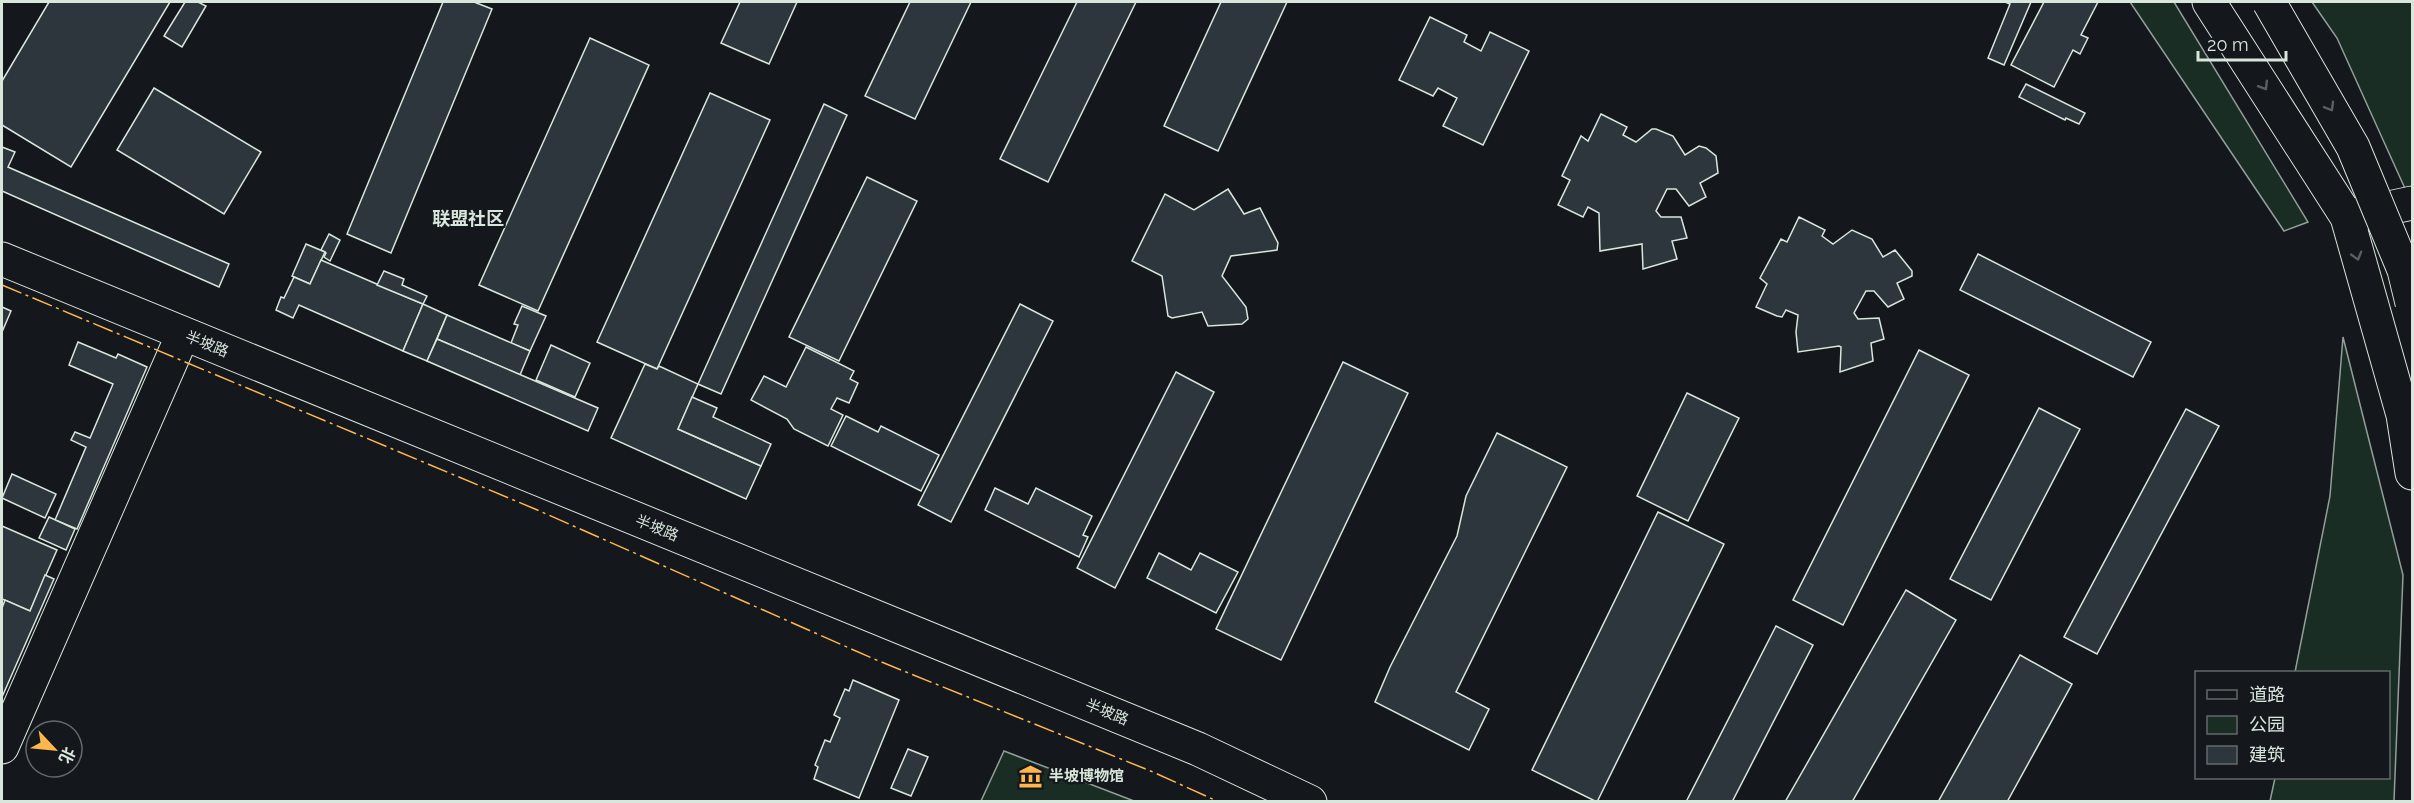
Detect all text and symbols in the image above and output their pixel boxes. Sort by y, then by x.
scale bar [2198,24,2286,62]
text: 20 m [2207,34,2249,55]
one-way arrow [2256,80,2268,90]
one-way arrow [2323,101,2334,111]
district label: 联盟社区 [432,208,504,229]
one-way arrow [2350,250,2363,260]
street label: 半坡路 [183,327,231,361]
street label: 半坡路 [633,511,681,545]
legend [2195,671,2390,779]
text: 道路 [2249,684,2285,705]
street label: 半坡路 [1083,695,1131,729]
text: 公园 [2249,714,2285,735]
north arrow [24,719,84,779]
text: 北 [55,744,79,767]
text: 建筑 [2249,744,2285,765]
museum icon: 半坡博物馆 [1018,763,1044,789]
place label: 半坡博物馆 [1049,767,1124,785]

